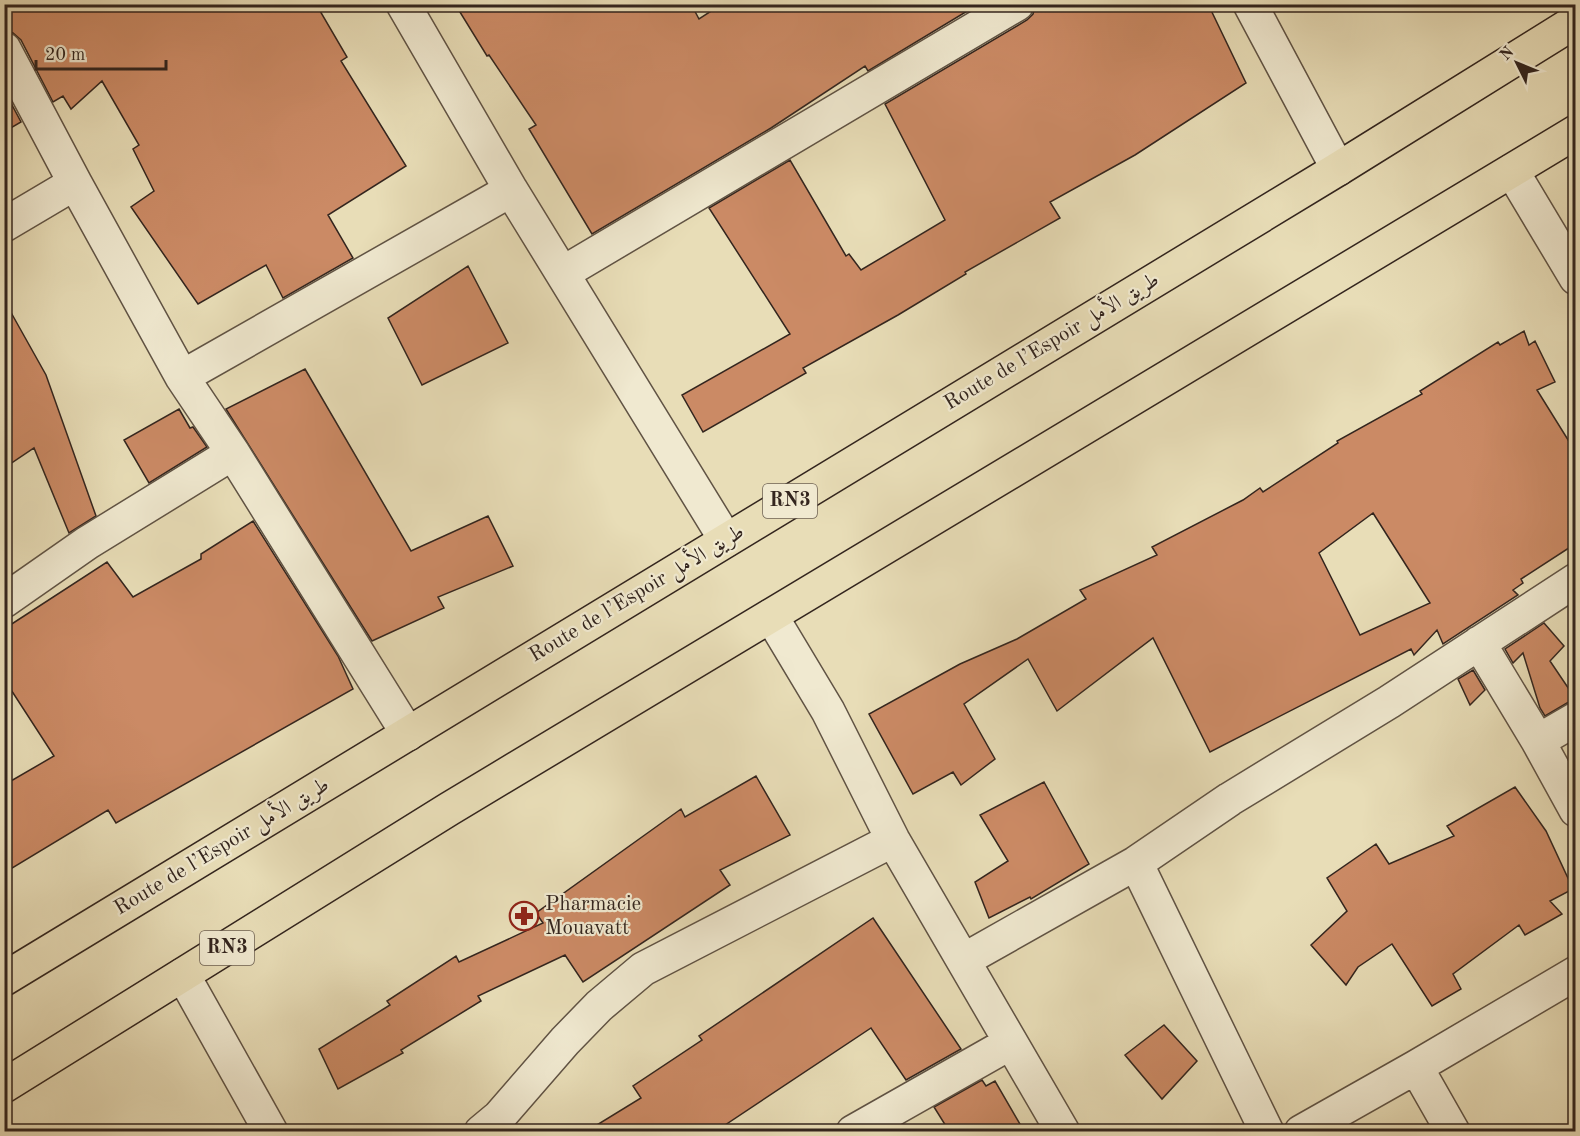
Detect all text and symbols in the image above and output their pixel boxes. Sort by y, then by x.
scale bar [36,33,166,71]
north arrow [1487,33,1547,93]
text: N [1497,44,1518,64]
text: 20 m [45,46,85,64]
street label: Route de l’Espoir طريق الأمل [938,264,1165,417]
road number: RN3 [763,484,817,518]
street label: Route de l’Espoir طريق الأمل [523,516,750,669]
street label: Route de l’Espoir طريق الأمل [108,769,335,922]
place label: Pharmacie Mouavatt [545,894,641,939]
pharmacy icon: Pharmacie Mouavatt [508,900,540,932]
road number: RN3 [200,931,254,965]

